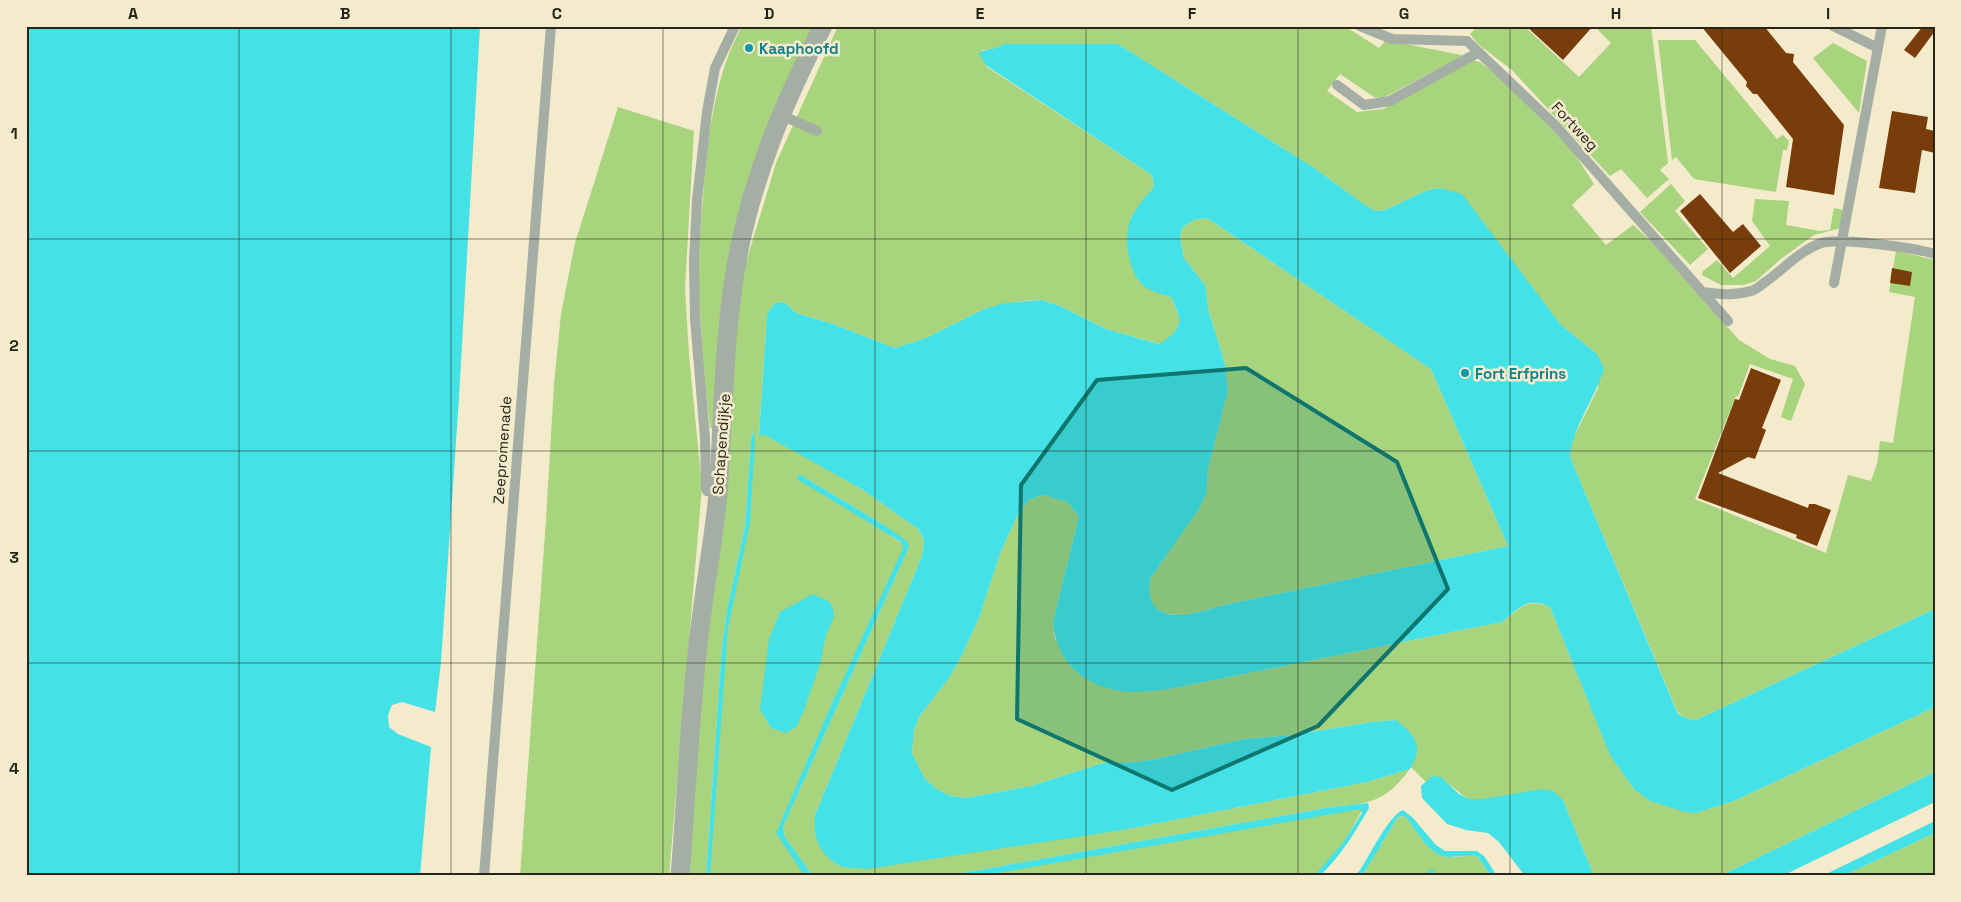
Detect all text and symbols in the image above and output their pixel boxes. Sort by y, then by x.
text: A [128,3,138,24]
text: B [340,3,350,24]
text: C [552,3,562,24]
text: D [764,3,774,24]
text: E [976,3,985,24]
text: F [1188,3,1197,24]
text: G [1399,3,1409,24]
text: H [1611,3,1621,24]
text: I [1826,3,1830,24]
place label: Kaaphoofd [759,39,839,58]
marker: Kaaphoofd [743,42,755,54]
street label: Fortweg [1548,98,1602,154]
text: 1 [10,123,18,144]
text: 2 [9,335,19,356]
place label: Fort Erfprins [1475,364,1566,383]
marker: Fort Erfprins [1459,367,1471,379]
street label: Schapendijkje [708,393,734,495]
street label: Zeepromenade [489,395,515,505]
text: 3 [9,547,19,568]
text: 4 [9,758,19,779]

